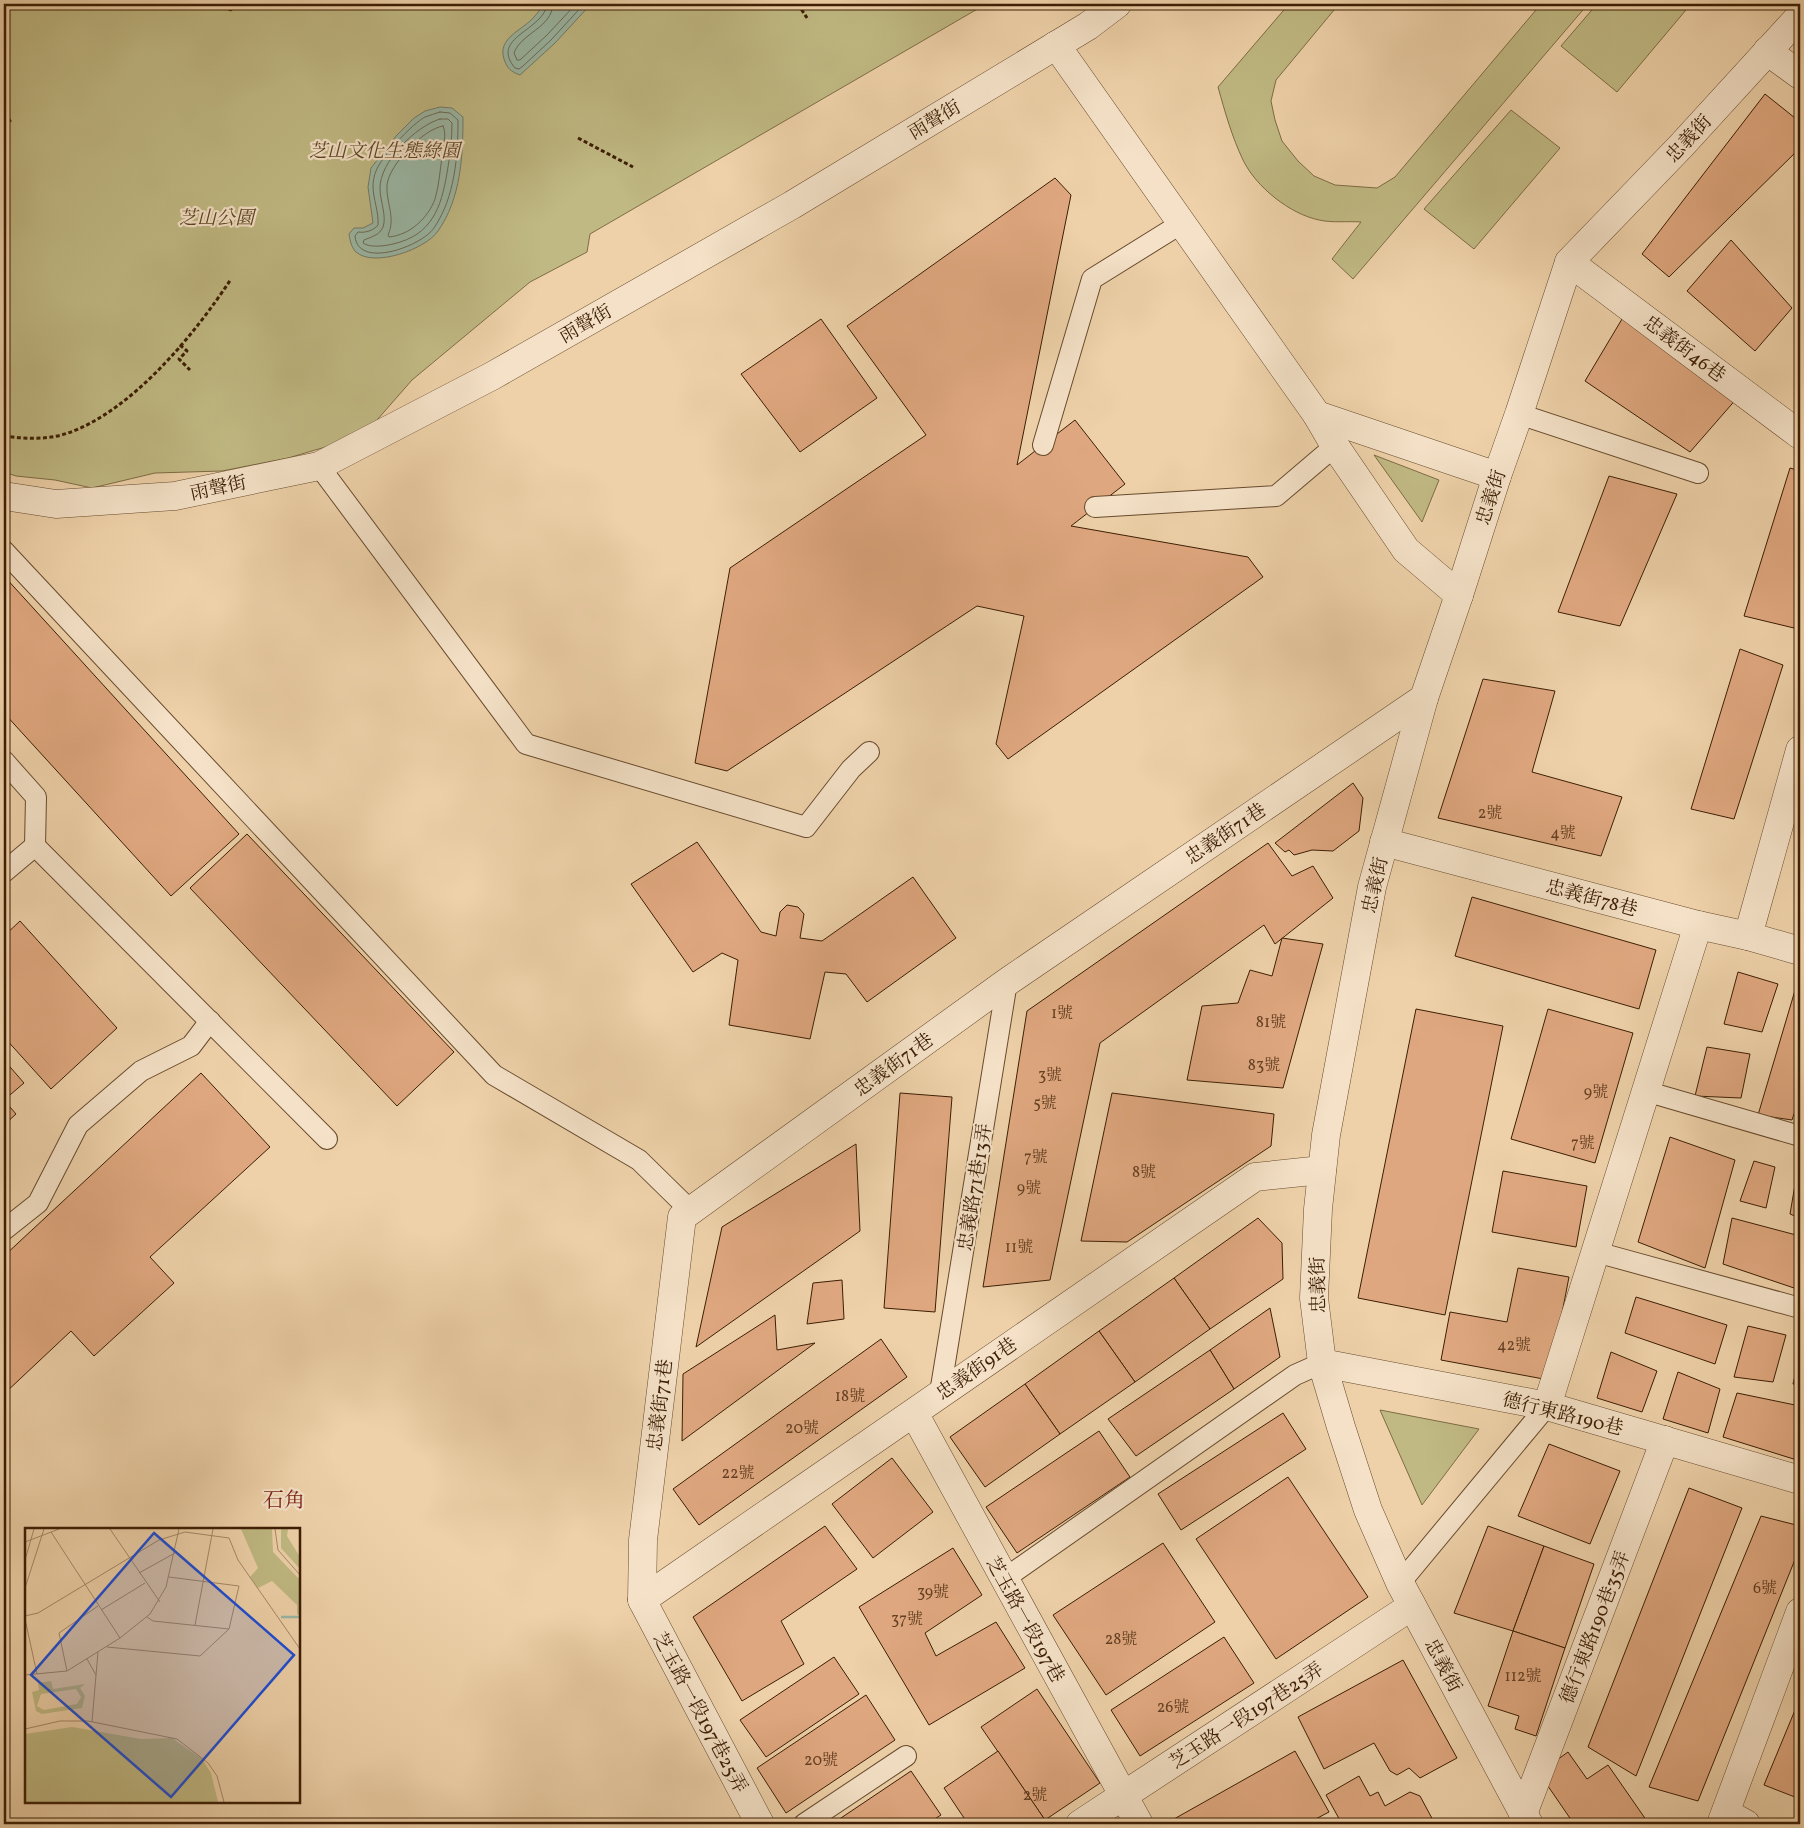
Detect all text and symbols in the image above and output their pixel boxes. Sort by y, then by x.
street label: 雨聲街 [904,95,966,147]
street label: 忠義街 [1661,110,1718,169]
park label: 芝山文化生態綠園 [308,139,463,165]
park label: 芝山公園 [178,206,257,232]
street label: 雨聲街 [555,299,617,350]
street label: 忠義街46巷 [1637,310,1730,389]
street label: 忠義街 [1471,466,1513,529]
street label: 雨聲街 [188,470,249,508]
street label: 忠義街71巷 [1180,798,1272,871]
house number: 2號 [1478,803,1502,825]
house number: 4號 [1550,823,1576,845]
street label: 忠義街 [1357,855,1395,916]
street label: 忠義街78巷 [1543,874,1640,924]
house number: 1號 [1051,1003,1073,1025]
house number: 81號 [1256,1012,1286,1034]
street label: 忠義街71巷 [849,1028,939,1103]
house number: 83號 [1248,1055,1280,1077]
house number: 3號 [1038,1065,1062,1087]
house number: 9號 [1584,1082,1608,1104]
house number: 5號 [1033,1093,1057,1115]
street label: 忠義路71巷13弄 [953,1122,999,1253]
house number: 7號 [1571,1133,1595,1155]
house number: 7號 [1024,1147,1048,1169]
house number: 8號 [1132,1162,1156,1184]
house number: 9號 [1017,1178,1041,1200]
house number: 11號 [1005,1237,1033,1259]
street label: 忠義街 [1306,1256,1332,1314]
street label: 忠義街91巷 [932,1332,1023,1407]
house number: 42號 [1497,1335,1531,1357]
street label: 忠義街71巷 [642,1358,680,1453]
house number: 18號 [835,1386,865,1408]
street label: 德行東路190巷 [1499,1387,1626,1443]
house number: 20號 [785,1418,819,1440]
house number: 22號 [721,1463,755,1485]
district label: 石角 [263,1487,305,1516]
inset map [25,1528,300,1803]
street label: 德行東路190巷35弄 [1555,1547,1637,1708]
street label: 芝玉路一段197巷 [979,1552,1070,1688]
house number: 6號 [1753,1578,1777,1600]
house number: 39號 [917,1582,949,1604]
house number: 37號 [891,1609,923,1631]
street label: 芝玉路一段197巷25弄 [646,1628,753,1798]
house number: 28號 [1105,1629,1137,1651]
street label: 忠義街 [1417,1635,1467,1697]
street label: 芝玉路一段197巷25弄 [1165,1657,1329,1776]
house number: 112號 [1504,1666,1542,1688]
house number: 26號 [1157,1697,1189,1719]
house number: 20號 [804,1750,838,1772]
house number: 2號 [1023,1785,1047,1807]

